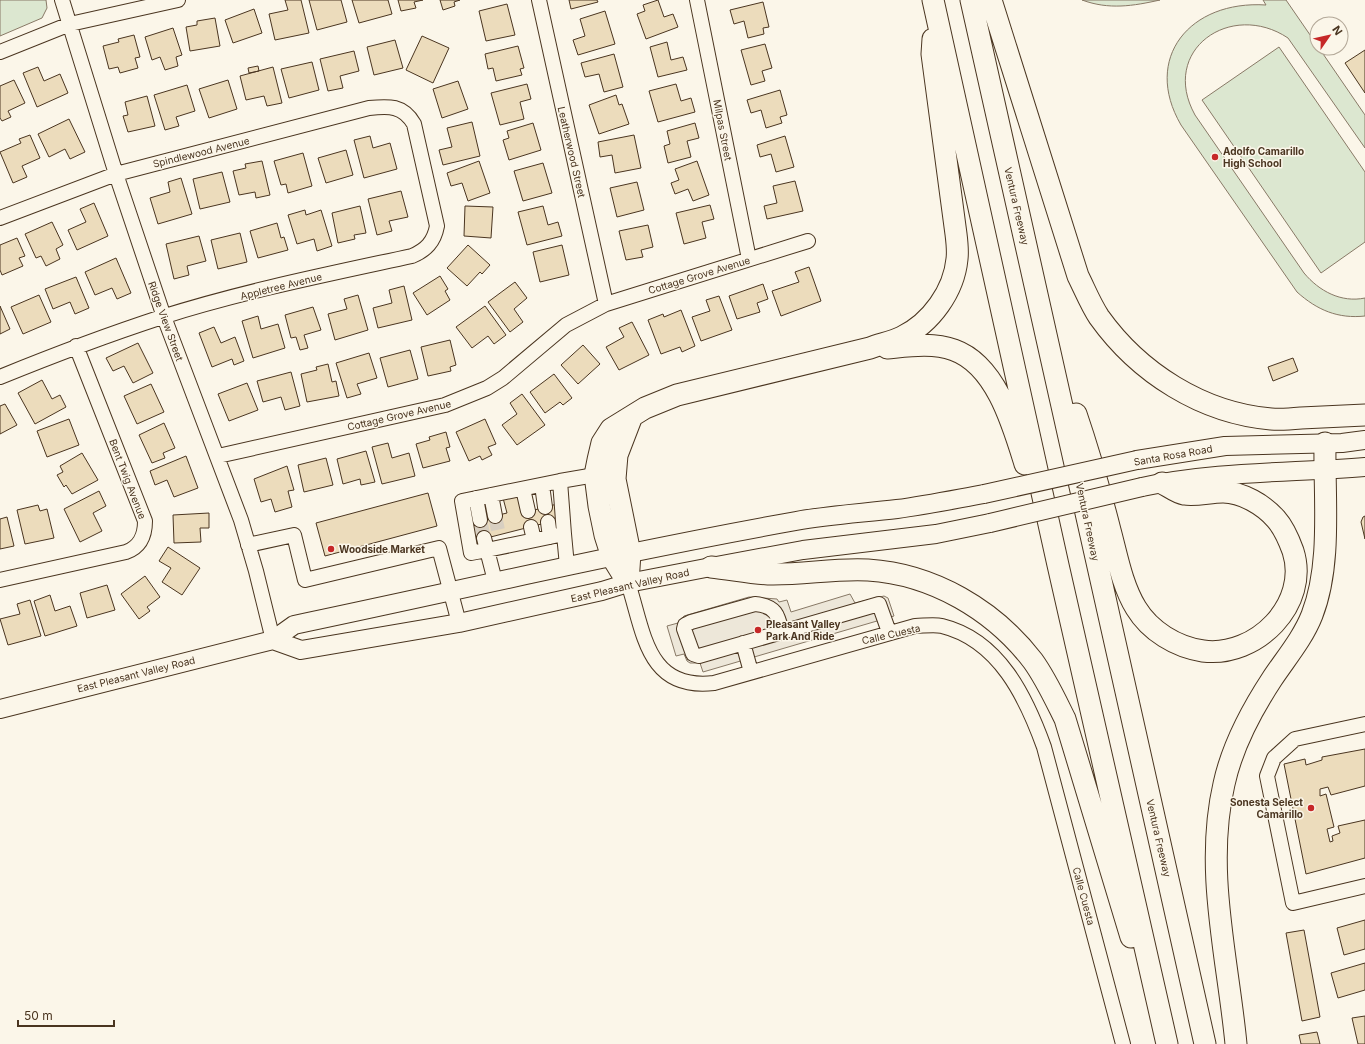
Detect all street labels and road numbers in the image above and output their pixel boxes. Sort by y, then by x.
street label: Milpas Street [711,98,735,162]
street label: Leatherwood Street [556,105,588,199]
street label: Spindlewood Avenue [151,134,251,170]
street label: Ventura Freeway [1002,166,1032,246]
street label: Cottage Grove Avenue [647,254,752,296]
street label: Appletree Avenue [239,270,323,302]
street label: Ridge View Street [146,280,186,363]
street label: Cottage Grove Avenue [346,397,452,433]
street label: Bent Twig Avenue [107,437,149,521]
street label: Santa Rosa Road [1133,442,1213,468]
street label: Ventura Freeway [1074,482,1102,562]
street label: East Pleasant Valley Road [570,566,690,604]
street label: Calle Cuesta [861,621,921,647]
street label: East Pleasant Valley Road [76,654,196,694]
street label: Ventura Freeway [1144,798,1174,878]
street label: Calle Cuesta [1070,866,1098,926]

